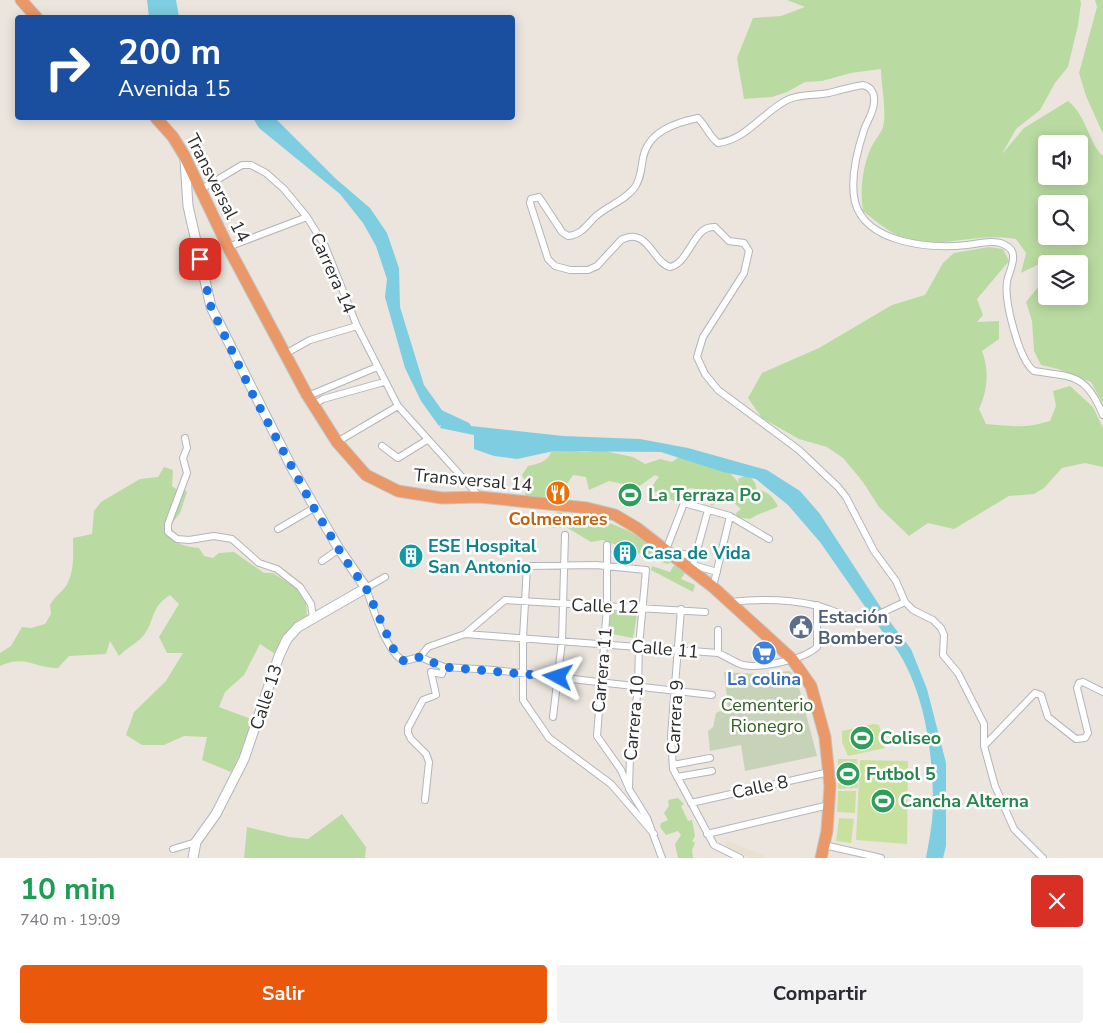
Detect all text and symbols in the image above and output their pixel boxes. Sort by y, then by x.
text: 200 m [118,29,221,76]
icon: right [35,35,100,100]
text: Avenida 15 [118,74,230,104]
street label: Transversal 14 [180,130,256,247]
map controls [1038,135,1088,305]
button: sound [1038,135,1088,185]
button: search [1038,195,1088,245]
street label: Carrera 14 [305,229,361,317]
pin [179,238,221,280]
icon: arrive [186,245,214,273]
button: layers [1038,255,1088,305]
street label: Transversal 14 [413,463,533,497]
restaurant icon: Colmenares [545,480,571,506]
sports icon: La Terraza Po [617,482,643,508]
place label: La Terraza Po [648,483,761,507]
place label: Colmenares [508,507,608,531]
place label: ESE Hospital San Antonio [428,534,537,579]
building icon: Casa de Vida [612,540,638,566]
place label: Casa de Vida [642,541,751,565]
building icon: ESE Hospital San Antonio [398,543,424,569]
street label: Calle 12 [571,593,639,619]
place label: Estación Bomberos [818,605,903,650]
public building icon: Estación Bomberos [788,614,814,640]
street label: Carrera 11 [586,626,618,714]
street label: Calle 11 [630,634,700,664]
supermarket icon: La colina [751,640,777,666]
position arrow [531,650,583,702]
street label: Calle 13 [244,661,288,733]
place label: La colina [727,667,801,691]
street label: Carrera 10 [618,674,650,762]
street label: Carrera 9 [661,679,689,755]
park label: Cementerio Rionegro [721,693,813,738]
sports icon: Coliseo [849,725,875,751]
place label: Coliseo [880,726,941,750]
sports icon: Futbol 5 [835,761,861,787]
place label: Futbol 5 [866,762,936,786]
street label: Calle 8 [730,769,790,805]
sports icon: Cancha Alterna [870,788,896,814]
place label: Cancha Alterna [900,789,1029,813]
text: 10 min [20,869,116,910]
button: close [1031,875,1083,927]
text: 740 m · 19:09 [20,909,121,931]
button: Salir [20,965,547,1023]
button: Compartir [557,965,1083,1023]

